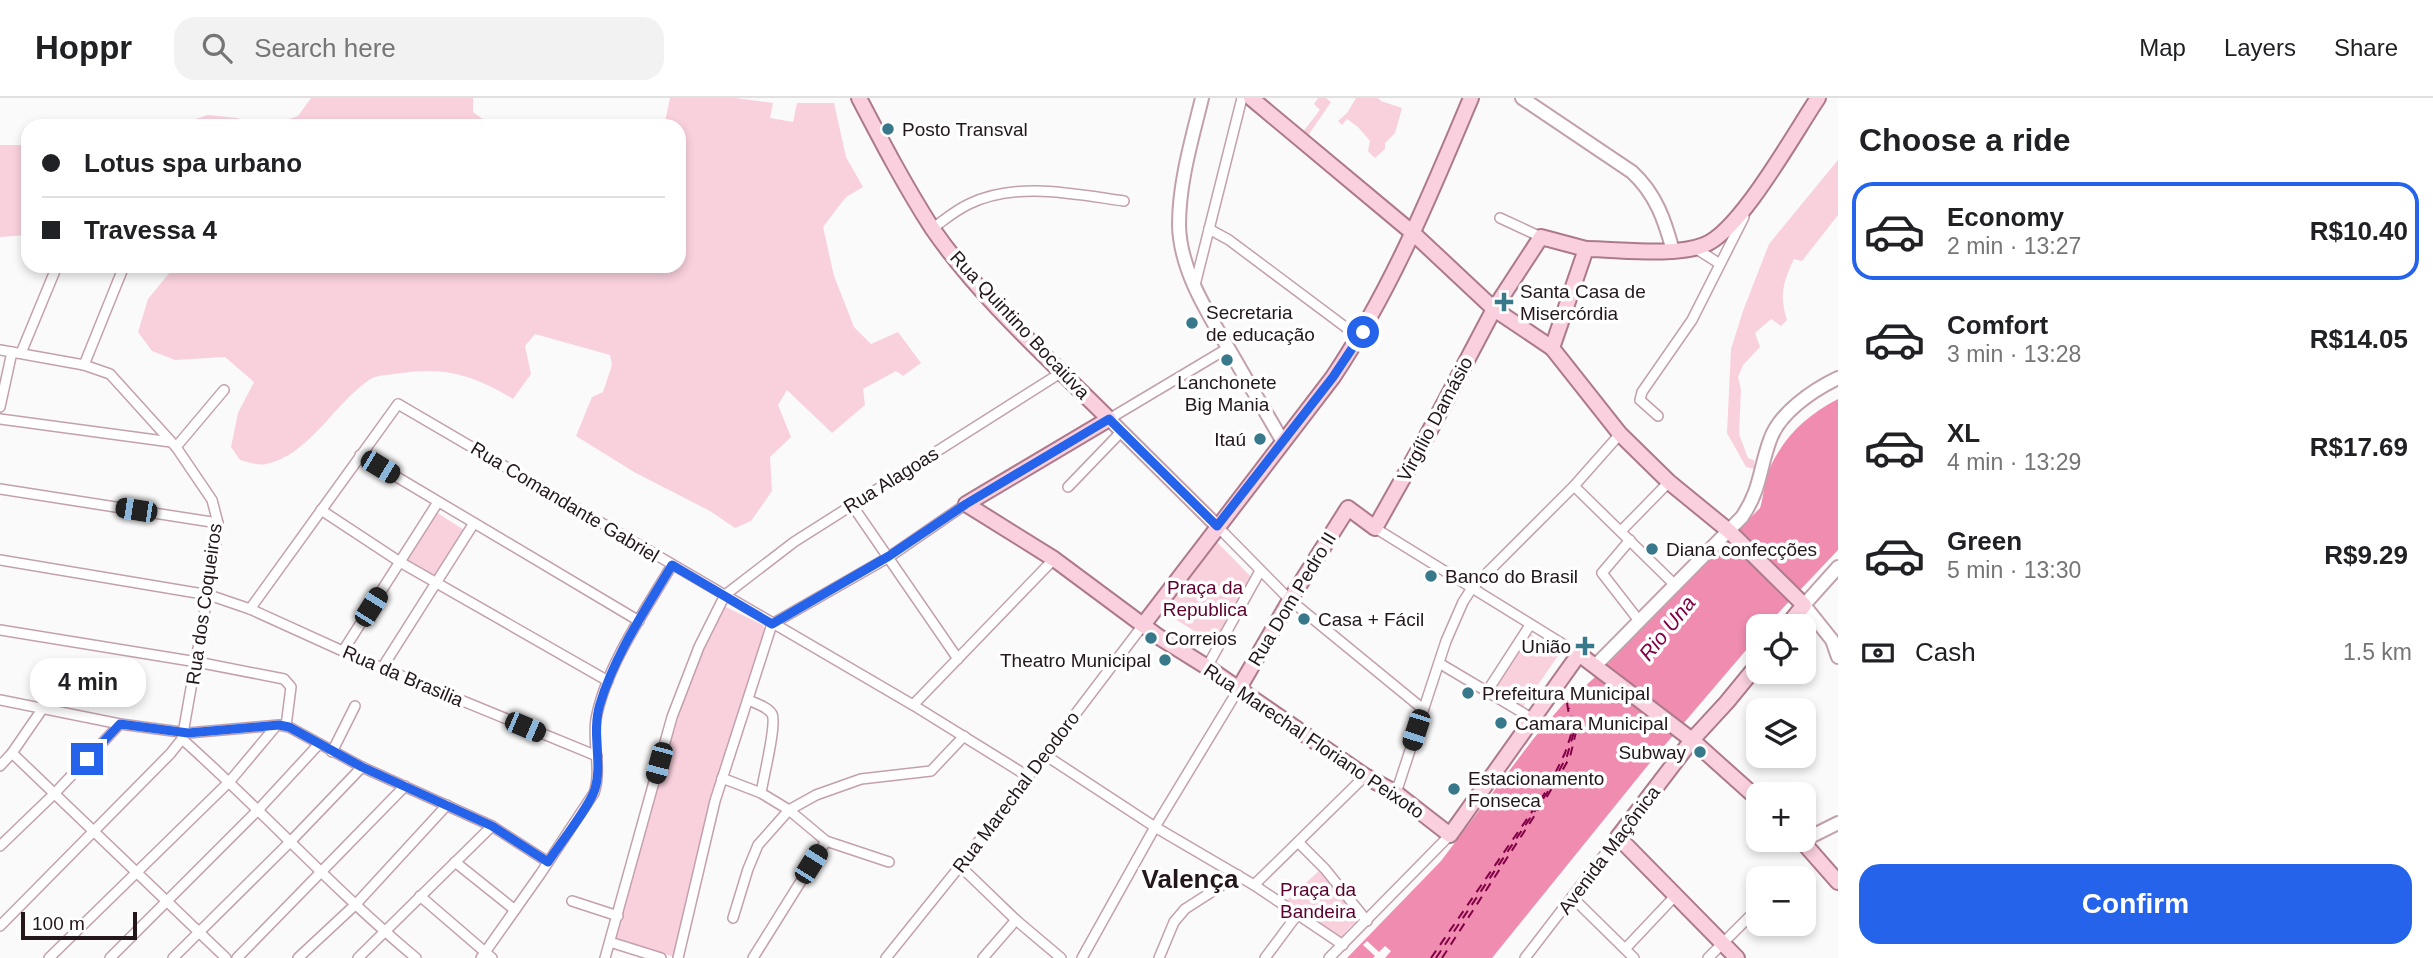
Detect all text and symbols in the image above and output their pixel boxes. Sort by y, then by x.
search box [174,17,664,80]
text: Hoppr [35,29,132,66]
icon: search [198,29,236,67]
text: Search here [254,33,396,63]
text: Map [2139,34,2186,61]
text: Layers [2224,34,2296,61]
text: Share [2334,34,2398,61]
place label: Posto Transval [902,119,1028,140]
marker: Posto Transval [880,121,896,137]
text: Choose a ride [1859,122,2071,158]
text: Lotus spa urbano [84,148,302,178]
icon: car [1863,200,1926,263]
text: Economy [1947,202,2064,232]
text: Travessa 4 [84,215,217,245]
text: R$10.40 [2310,216,2408,246]
text: 2 min · 13:27 [1947,233,2081,259]
street label: Rua Quintino Bocaiúva [946,247,1094,404]
place label: Santa Casa de Misercórdia [1520,281,1646,324]
marker: Santa Casa de Misercórdia [1494,292,1514,312]
place label: Secretaria de educação [1206,302,1315,345]
icon: car [1863,308,1926,371]
text: Comfort [1947,310,2048,340]
marker: Secretaria de educação [1184,315,1200,331]
route start [1347,316,1379,348]
text: R$14.05 [2310,324,2408,354]
text: 3 min · 13:28 [1947,341,2081,367]
marker: Lanchonete Big Mania [1219,352,1235,368]
street label: Virgílio Damásio [1393,353,1477,485]
place label: Lanchonete Big Mania [1177,372,1277,415]
icon: car [1863,416,1926,479]
text: XL [1947,418,1980,448]
place label: Itaú [1214,429,1246,450]
marker: Itaú [1252,431,1268,447]
text: R$17.69 [2310,432,2408,462]
street label: Rua Comandante Gabriel [467,438,663,566]
street label: Rua Alagoas [840,443,942,517]
car [357,447,404,487]
text: 4 min · 13:29 [1947,449,2081,475]
car [114,496,159,524]
street label: Rua dos Coqueiros [182,522,226,686]
icon: car [1863,524,1926,587]
text: Green [1947,526,2022,556]
street label: Rua Dom Pedro II [1244,528,1340,670]
place label: Diana confecções [1666,539,1817,560]
text: R$9.29 [2324,540,2408,570]
marker: Diana confecções [1644,541,1660,557]
text: 5 min · 13:30 [1947,557,2081,583]
place label: Banco do Brasil [1445,566,1578,587]
marker: Banco do Brasil [1423,568,1439,584]
park label: Praça da Republica [1163,577,1248,620]
car [351,584,392,630]
water label: Rio Una [1634,591,1700,665]
place label: Casa + Fácil [1318,609,1424,630]
marker: Casa + Fácil [1296,611,1312,627]
map controls [1746,614,1816,936]
button: locate [1746,614,1816,684]
place label: Correios [1165,628,1237,649]
marker: Correios [1143,630,1159,646]
icon: cash [1859,634,1897,672]
place label: União [1521,636,1571,657]
text: Cash [1915,637,1976,667]
marker: União [1577,638,1593,654]
text: 1.5 km [2343,639,2412,665]
street label: Rua da Brasilia [340,641,467,711]
place label: Theatro Municipal [1000,650,1151,671]
marker: Theatro Municipal [1157,652,1173,668]
callout: 4 min [29,658,145,706]
street label: Rua Marechal Floriano Peixoto [1200,659,1428,823]
text: 4 min [58,669,118,695]
place label: Prefeitura Municipal [1482,683,1650,704]
marker: Prefeitura Municipal [1460,685,1476,701]
button: layers [1746,698,1816,768]
street label: Rua Marechal Deodoro [949,707,1083,877]
car [1400,707,1433,753]
car [502,709,549,745]
place label: Camara Municipal [1515,713,1668,734]
marker: Camara Municipal [1493,715,1509,731]
car [644,740,675,786]
place label: Subway [1618,742,1686,763]
route end [71,743,103,775]
marker: Subway [1692,744,1708,760]
place label: Estacionamento Fonseca [1468,768,1604,811]
marker: Estacionamento Fonseca [1446,781,1462,797]
street label: Avenida Maçônica [1554,781,1664,918]
button: + [1746,782,1816,852]
car [791,841,832,887]
district label: Valença [1142,864,1239,894]
button: Confirm [1859,864,2412,944]
button: − [1746,866,1816,936]
park label: Praça da Bandeira [1280,879,1356,922]
scale bar [21,909,136,941]
text: 100 m [32,913,85,934]

